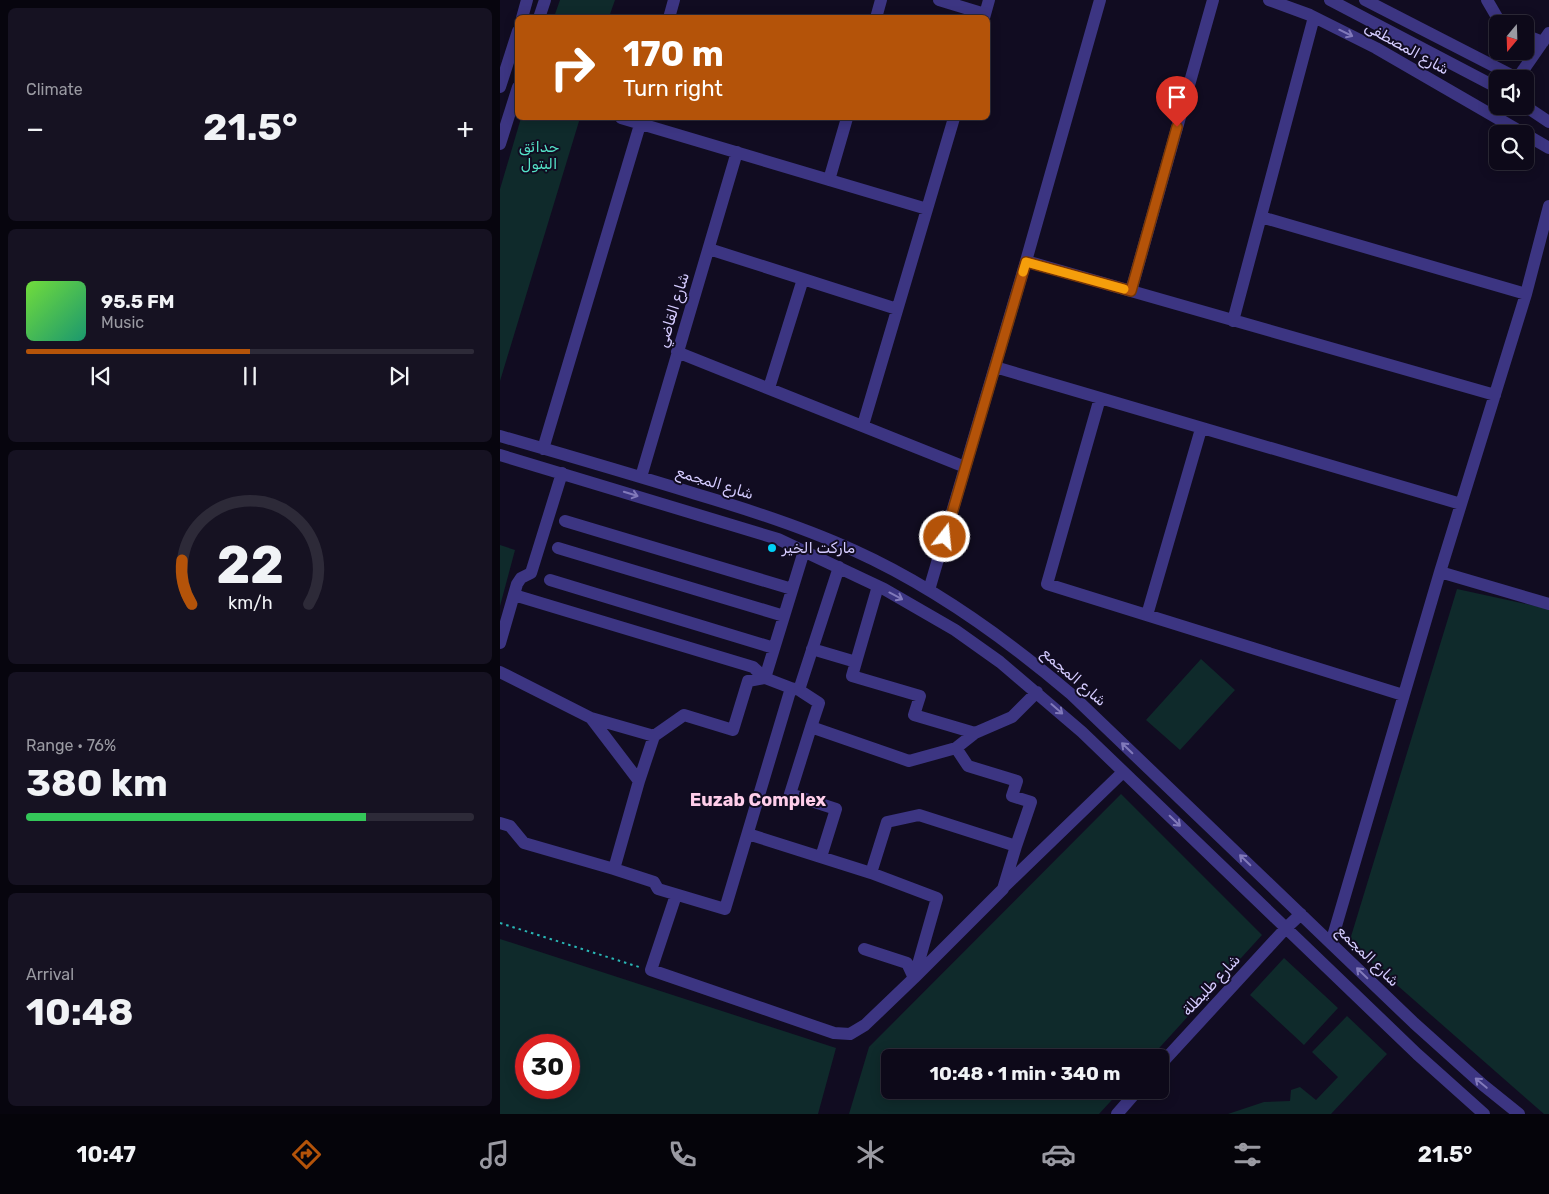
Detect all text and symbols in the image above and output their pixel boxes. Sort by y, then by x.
north arrow [1489,15,1534,60]
map controls [1489,15,1534,170]
street label: شارع المصطفى [1361,17,1452,80]
one-way arrow [1338,29,1353,38]
text: 170 m [623,33,724,75]
icon: right [540,35,605,100]
button: sound [1489,70,1534,115]
text: Turn right [623,75,723,102]
pin [1156,76,1198,127]
text: Climate [26,80,83,99]
icon: arrive [1163,83,1191,111]
text: 21.5° [203,104,298,150]
text: − [26,112,44,145]
text: + [457,112,474,145]
button: search [1489,125,1534,170]
park label: حدائق البتول [519,138,559,173]
street label: شارع القاضي [653,270,696,351]
text: 95.5 FM [101,290,175,313]
text: Music [101,313,144,332]
icon: previous [87,362,115,390]
icon: pause [236,362,264,390]
icon: next [385,362,413,390]
street label: شارع المجمع [674,463,756,505]
one-way arrow [622,490,638,499]
position arrow [918,510,970,562]
text: 22 [216,534,284,596]
place label: ماركت الخير [781,539,855,557]
marker: ماركت الخير [766,542,778,554]
one-way arrow [888,591,903,601]
text: km/h [228,592,272,613]
street label: شارع المجمع [1037,644,1110,711]
one-way arrow [1050,703,1063,715]
text: Range · 76% [26,736,116,755]
one-way arrow [1121,742,1134,754]
text: 380 km [26,760,168,806]
district label: Euzab Complex [690,789,827,811]
one-way arrow [1168,815,1181,827]
one-way arrow [1239,854,1251,866]
street label: شارع المجمع [1332,922,1403,992]
street label: شارع طليطلة [1178,951,1245,1021]
text: Arrival [26,965,74,984]
one-way arrow [1356,967,1368,979]
text: 10:48 [26,989,134,1035]
speed limit sign: 30 [515,1034,580,1099]
text: 10:48 · 1 min · 340 m [930,1062,1120,1085]
one-way arrow [1475,1078,1488,1089]
icon: directions [289,1137,324,1172]
icon: music [477,1137,512,1172]
icon: phone [665,1137,700,1172]
icon: climate [853,1137,888,1172]
icon: car [1041,1137,1076,1172]
icon: filters [1230,1137,1265,1172]
text: 10:47 [77,1141,136,1168]
text: 21.5° [1418,1141,1472,1168]

